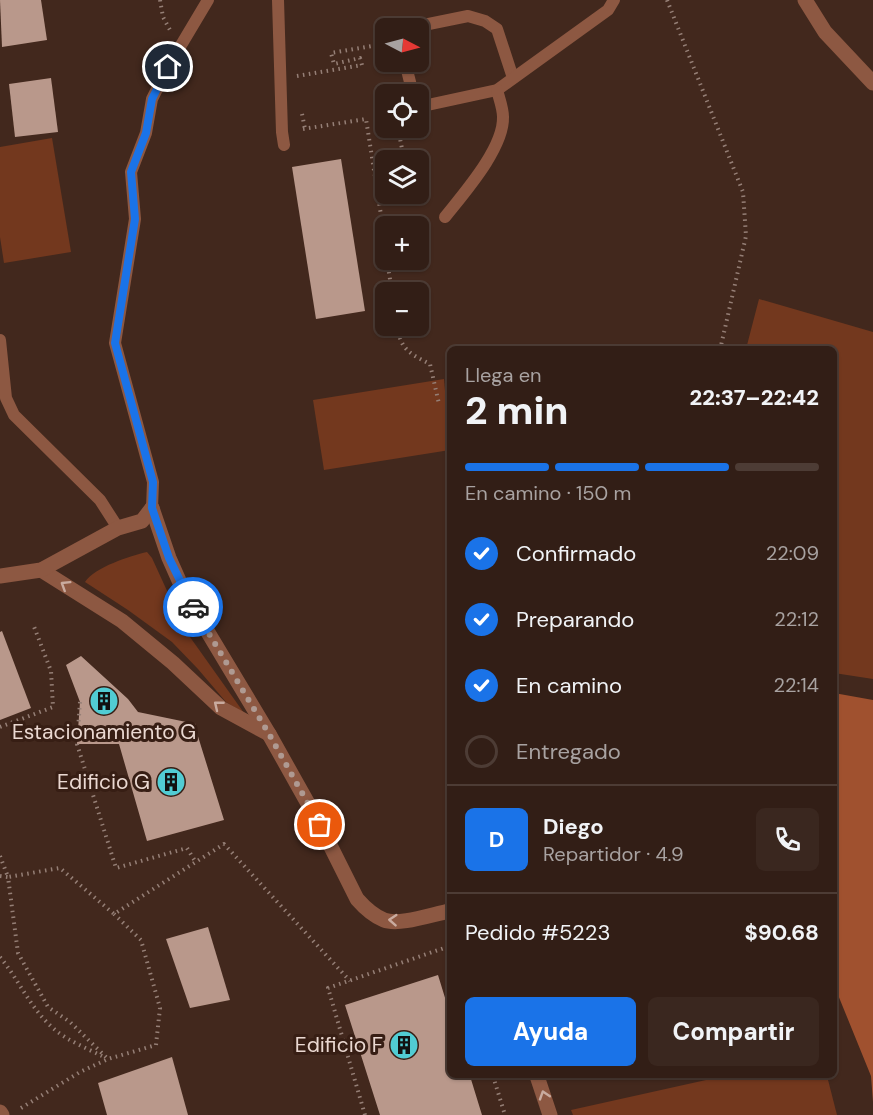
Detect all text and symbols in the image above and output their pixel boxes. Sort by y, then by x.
north arrow [375,18,429,72]
map controls [375,18,429,336]
pin [142,41,193,92]
icon: home [151,50,184,83]
button: locate [375,84,429,138]
button: layers [375,150,429,204]
button: + [375,216,429,270]
button: − [375,282,429,336]
text: Llega en [465,362,542,388]
text: 22:37–22:42 [689,383,819,412]
text: 2 min [465,385,569,436]
text: En camino · 150 m [465,480,631,506]
icon: check [465,537,498,570]
text: Confirmado [516,539,636,568]
text: 22:09 [766,540,819,566]
courier [163,577,223,637]
one-way arrow [61,581,71,593]
icon: car [177,591,210,624]
icon: check [465,603,498,636]
text: Preparando [516,605,634,634]
text: 22:12 [774,606,819,632]
icon: check [465,669,498,702]
text: En camino [516,671,622,700]
text: 22:14 [774,672,819,698]
building icon: Estacionamiento G [88,685,120,717]
one-way arrow [214,701,225,712]
place label: Estacionamiento G [12,718,196,746]
text: Entregado [516,737,621,766]
building icon: Edificio G [155,766,187,798]
place label: Edificio G [57,768,150,796]
pin [294,799,345,850]
icon: bag [303,808,336,841]
button: phone [756,808,819,871]
text: Diego [543,812,604,841]
text: D [489,825,504,854]
text: Repartidor · 4.9 [543,841,684,867]
one-way arrow [388,913,397,926]
text: Pedido #5223 [465,918,610,947]
text: $90.68 [744,918,819,947]
button: Ayuda [465,997,636,1066]
button: Compartir [648,997,819,1066]
building icon: Edificio F [388,1029,420,1061]
place label: Edificio F [295,1031,383,1059]
one-way arrow [539,1090,551,1101]

